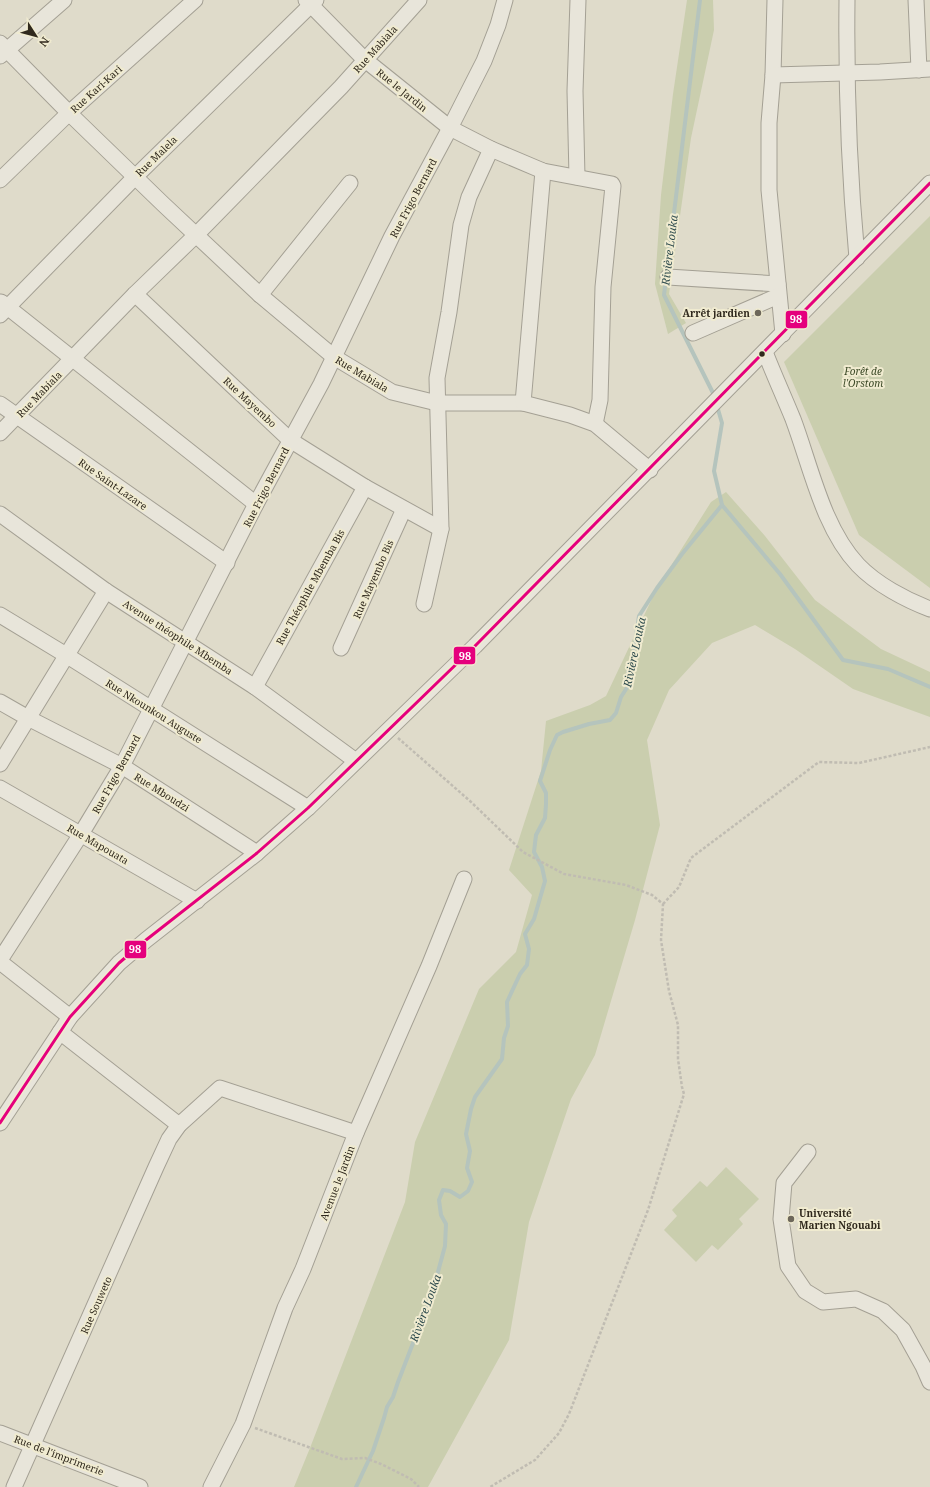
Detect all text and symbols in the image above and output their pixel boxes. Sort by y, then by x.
north arrow [16,16,56,56]
street label: Rue Mabiala [350,22,400,76]
text: N [36,34,53,50]
street label: Rue Kari-Kari [67,62,125,116]
street label: Rue le Jardin [374,65,431,115]
street label: Rue Malela [132,132,180,179]
street label: Rue Frigo Bernard [386,156,440,240]
water label: Rivière Louka [657,213,681,287]
place label: Arrêt jardien [683,306,750,320]
marker: Arrêt jardien [753,308,763,318]
line badge: 98 [785,310,808,329]
text: 98 [790,311,802,326]
unlabelled marker [757,349,767,359]
street label: Rue Mabiala [333,353,391,396]
park label: Forêt de l'Orstom [843,364,883,390]
street label: Rue Mabiala [13,367,65,420]
street label: Rue Mayembo [220,374,280,430]
street label: Rue Frigo Bernard [240,445,292,529]
street label: Rue Saint-Lazare [76,455,150,513]
street label: Rue Théophile Mbemba Bis [272,526,348,647]
street label: Rue Mayembo Bis [349,537,397,621]
street label: Avenue théophile Mbemba [120,596,236,678]
water label: Rivière Louka [619,615,649,689]
line badge: 98 [453,646,476,665]
text: 98 [459,648,471,663]
street label: Rue Nkounkou Auguste [103,676,205,746]
street label: Rue Frigo Bernard [89,732,143,816]
street label: Rue Mboudzi [132,769,193,815]
street label: Rue Mapouata [65,821,132,867]
line badge: 98 [124,940,147,959]
text: 98 [129,941,141,956]
street label: Avenue le Jardin [316,1143,358,1222]
place label: Université Marien Ngouabi [799,1206,881,1232]
marker: Université Marien Ngouabi [786,1214,796,1224]
water label: Rivière Louka [405,1272,444,1345]
street label: Rue Souweto [77,1274,115,1336]
street label: Rue de l'imprimerie [12,1431,106,1479]

